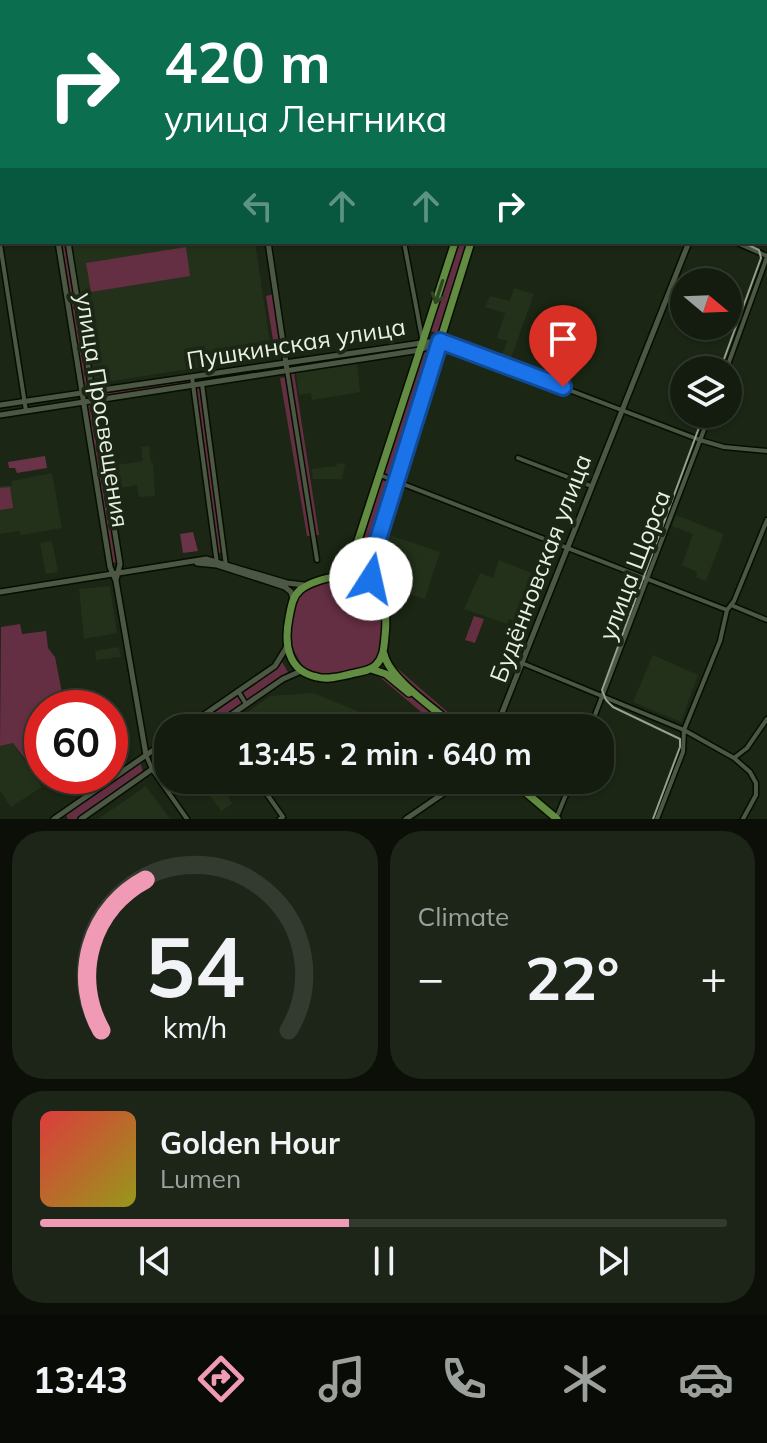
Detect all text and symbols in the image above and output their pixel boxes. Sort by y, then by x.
text: 420 m [164,27,331,97]
icon: right [32,32,136,136]
text: улица Ленгника [164,96,448,141]
icon: left [236,184,280,228]
icon: ahead [320,184,364,228]
icon: ahead [404,184,448,228]
icon: right [488,184,532,228]
north arrow [670,268,742,340]
map controls [670,268,742,428]
one-way arrow [431,278,446,304]
street label: улица Просвещения [70,290,136,530]
pin [529,305,597,387]
street label: Пушкинская улица [184,311,408,375]
icon: arrive [541,317,585,361]
button: layers [670,356,742,428]
street label: Будённовская улица [483,450,597,686]
street label: улица Щорса [592,486,676,644]
position arrow [329,537,413,621]
speed limit sign: 60 [24,690,128,794]
text: 13:45 · 2 min · 640 m [236,735,532,773]
text: Climate [418,900,509,933]
text: 54 [145,913,245,1018]
text: 22° [525,940,620,1015]
text: − [418,950,444,1005]
text: + [701,950,727,1005]
text: km/h [162,1009,227,1045]
text: Golden Hour [160,1124,340,1162]
text: Lumen [160,1162,241,1195]
icon: previous [133,1239,177,1283]
icon: pause [362,1239,406,1283]
icon: next [591,1239,635,1283]
icon: directions [193,1351,249,1407]
icon: music [314,1351,370,1407]
icon: phone [436,1351,492,1407]
icon: climate [557,1351,613,1407]
icon: car [678,1351,734,1407]
text: 13:43 [33,1357,128,1402]

